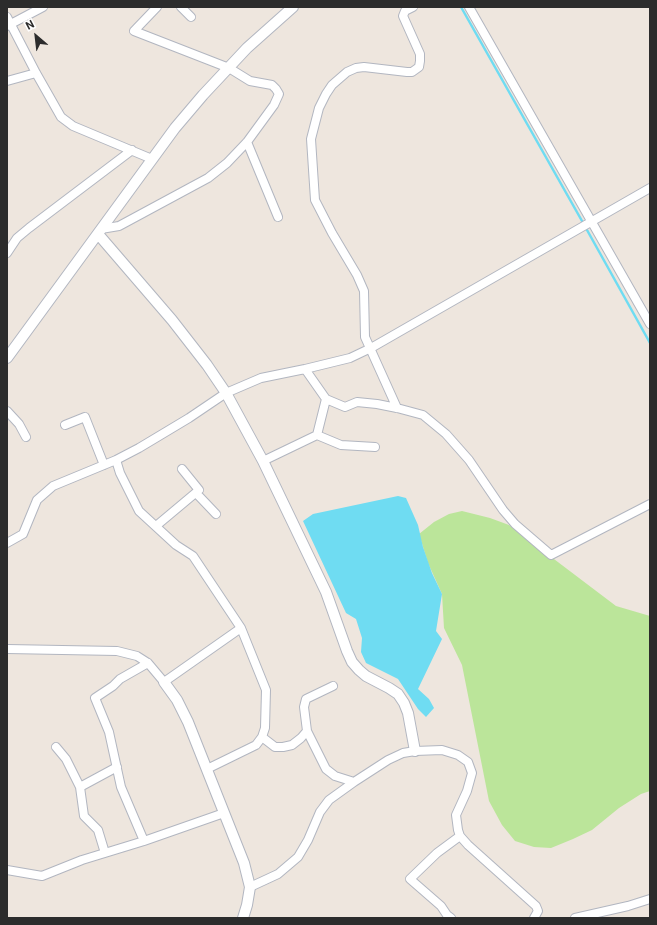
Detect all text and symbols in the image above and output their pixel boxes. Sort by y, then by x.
north arrow [16,16,56,56]
text: N [24,17,37,33]

